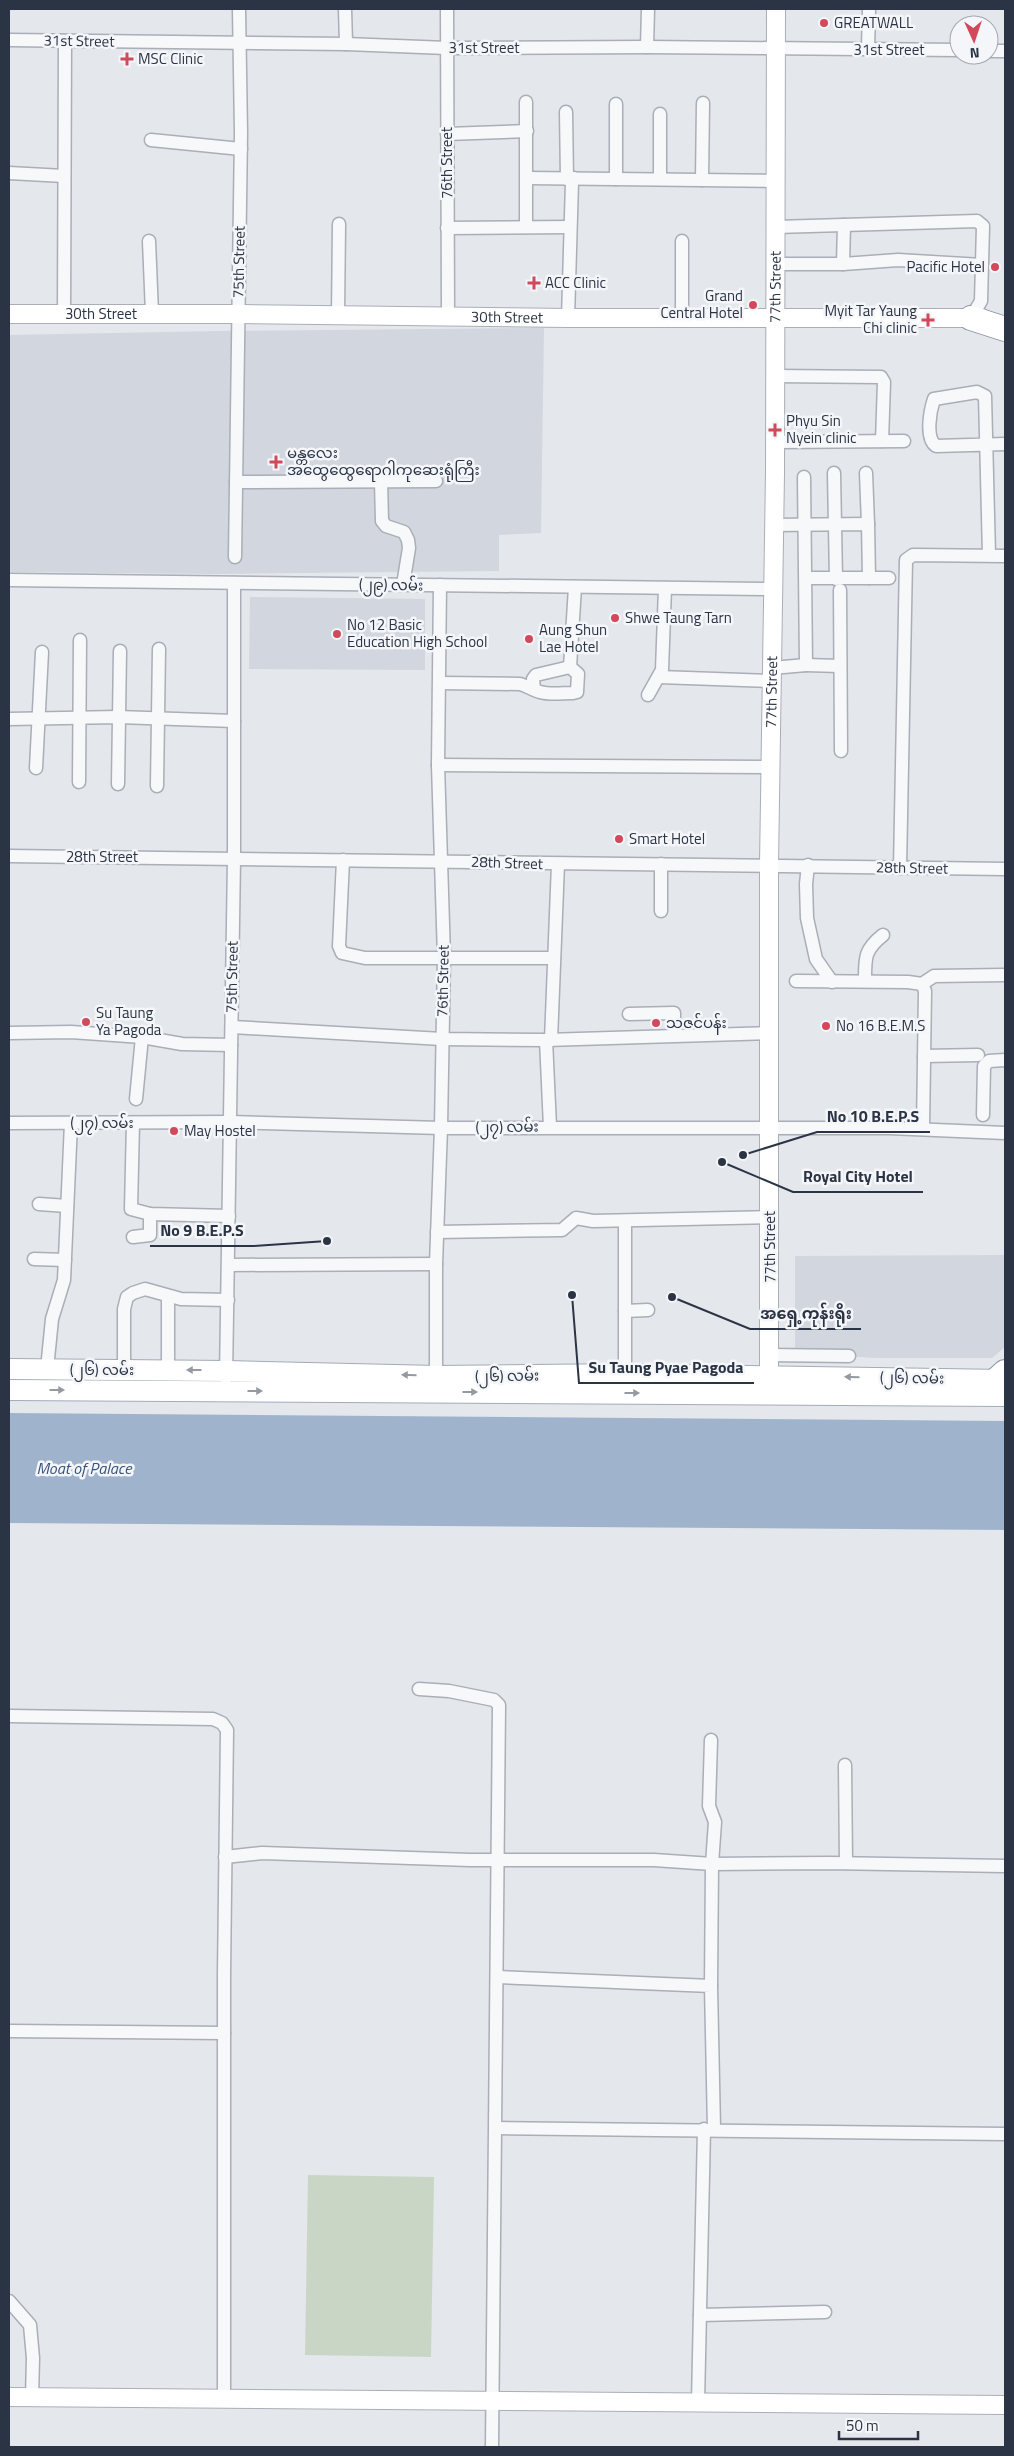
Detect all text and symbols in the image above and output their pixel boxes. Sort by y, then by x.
place label: GREATWALL [834,11,913,34]
north arrow [949,15,999,65]
marker: GREATWALL [818,17,830,29]
street label: 31st Street [43,28,115,53]
street label: 31st Street [448,36,520,59]
street label: 31st Street [853,38,925,61]
text: N [969,43,980,64]
place label: MSC Clinic [138,47,203,70]
marker: MSC Clinic [120,52,134,66]
street label: 76th Street [435,126,458,199]
street label: 75th Street [226,225,251,298]
street label: 77th Street [763,250,786,323]
place label: Pacific Hotel [907,255,985,278]
marker: Pacific Hotel [989,261,1001,273]
place label: ACC Clinic [545,271,606,294]
marker: ACC Clinic [527,276,541,290]
place label: Grand Central Hotel [660,284,743,324]
marker: Grand Central Hotel [747,299,759,311]
place label: Myit Tar Yaung Chi clinic [824,299,917,339]
street label: 30th Street [65,302,138,325]
street label: 30th Street [471,305,544,329]
marker: Myit Tar Yaung Chi clinic [921,313,935,327]
place label: Phyu Sin Nyein clinic [786,409,857,449]
marker: Phyu Sin Nyein clinic [768,423,782,437]
place label: မန္တလေး အထွေထွေရောဂါကုဆေးရုံကြီး [287,441,480,482]
marker: မန္တလေး အထွေထွေရောဂါကုဆေးရုံကြီး [269,455,283,469]
street label: (၂၉) လမ်း [359,572,423,598]
place label: Shwe Taung Tarn [625,606,732,629]
marker: Shwe Taung Tarn [609,612,621,624]
place label: No 12 Basic Education High School [347,613,487,653]
place label: Aung Shun Lae Hotel [539,618,607,658]
marker: No 12 Basic Education High School [331,628,343,640]
marker: Aung Shun Lae Hotel [523,633,535,645]
street label: 77th Street [759,655,783,728]
place label: Smart Hotel [629,827,705,850]
marker: Smart Hotel [613,833,625,845]
street label: 28th Street [66,845,139,868]
street label: 28th Street [471,850,544,875]
street label: 28th Street [876,855,949,880]
street label: 75th Street [219,940,244,1013]
street label: 76th Street [430,944,455,1017]
place label: Su Taung Ya Pagoda [96,1001,162,1041]
place label: သဇင်ပန်း [666,1011,727,1035]
place label: No 16 B.E.M.S [836,1014,925,1037]
marker: Su Taung Ya Pagoda [80,1016,92,1028]
marker: သဇင်ပန်း [650,1017,662,1029]
marker: No 16 B.E.M.S [820,1020,832,1032]
callout: No 10 B.E.P.S [817,1101,930,1132]
text: No 10 B.E.P.S [827,1104,920,1128]
street label: (၂၇) လမ်း [70,1111,134,1135]
street label: (၂၇) လမ်း [475,1114,539,1140]
place label: May Hostel [184,1119,256,1142]
marker: May Hostel [168,1125,180,1137]
callout: Royal City Hotel [793,1161,923,1192]
text: Royal City Hotel [803,1164,913,1188]
street label: 77th Street [758,1210,781,1283]
callout: No 9 B.E.P.S [150,1215,253,1246]
text: No 9 B.E.P.S [160,1218,244,1242]
callout: အရှေ့ကုန်းရိုး [750,1298,861,1329]
text: အရှေ့ကုန်းရိုး [760,1301,852,1327]
callout: Su Taung Pyae Pagoda [579,1352,754,1383]
text: Su Taung Pyae Pagoda [589,1355,743,1379]
street label: (၂၆) လမ်း [70,1358,134,1382]
street label: (၂၆) လမ်း [475,1363,539,1389]
street label: (၂၆) လမ်း [880,1365,944,1391]
one-way arrow [186,1366,202,1374]
one-way arrow [401,1371,417,1379]
one-way arrow [843,1373,859,1381]
one-way arrow [50,1386,66,1394]
one-way arrow [247,1387,263,1395]
one-way arrow [462,1388,478,1396]
one-way arrow [625,1389,641,1397]
water label: Moat of Palace [36,1456,133,1480]
scale bar [839,2408,918,2440]
text: 50 m [846,2414,879,2437]

